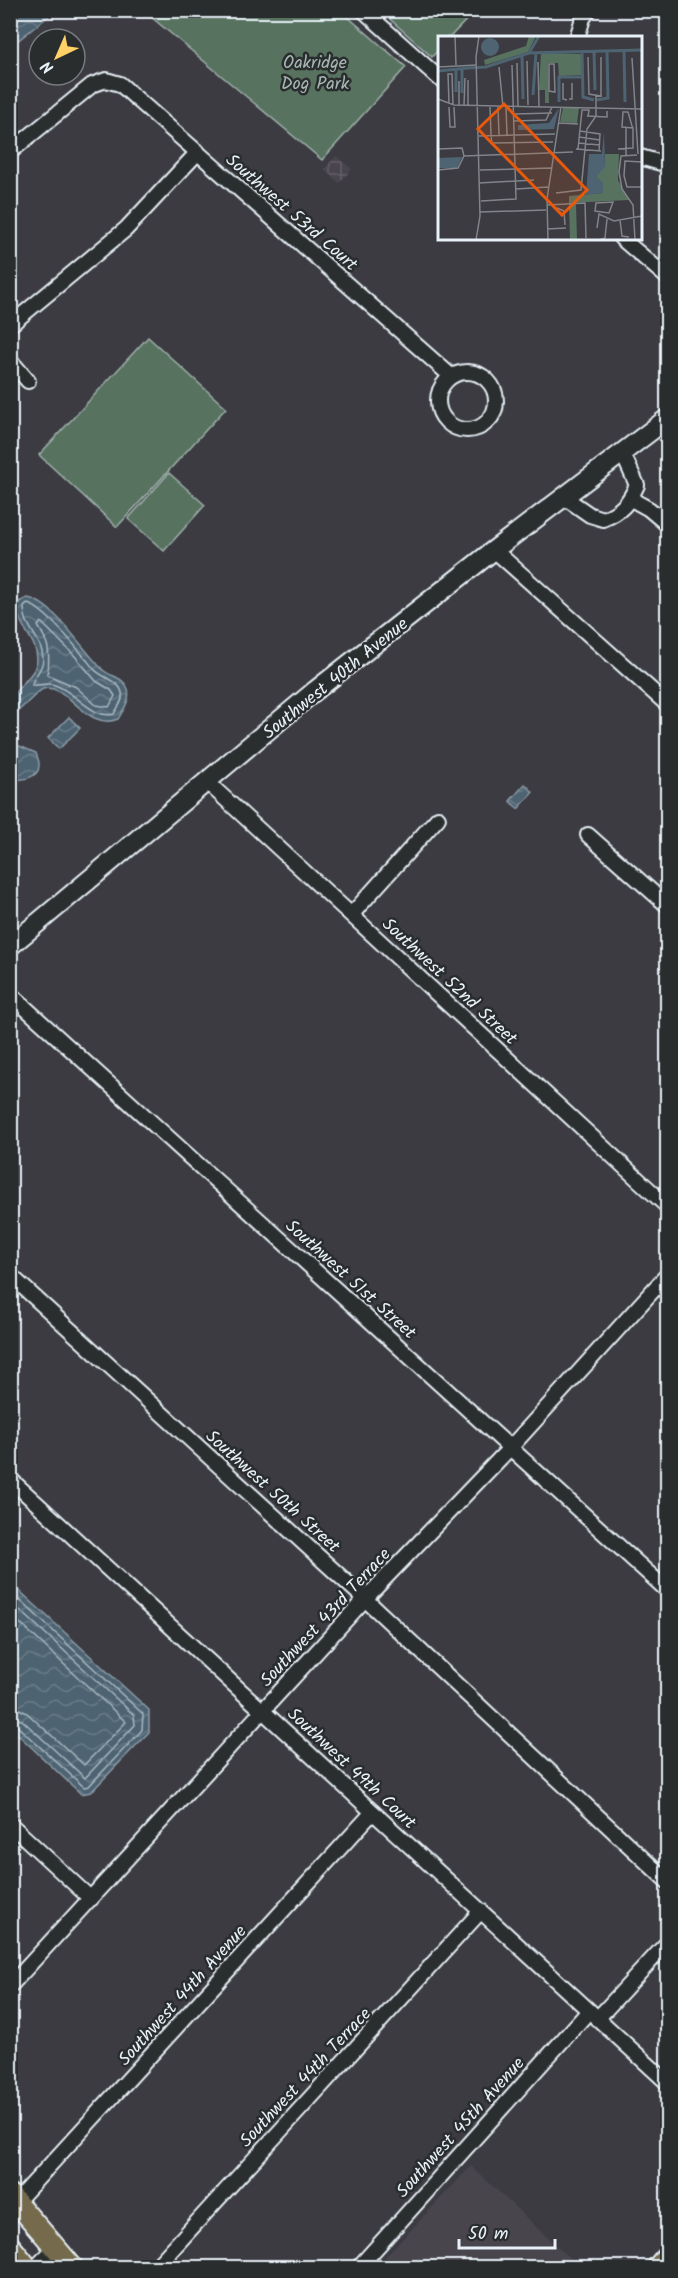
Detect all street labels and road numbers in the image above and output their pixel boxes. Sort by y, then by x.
street label: Southwest 53rd Court [218,147,365,280]
street label: Southwest 40th Avenue [257,611,415,747]
street label: Southwest 52nd Street [375,911,524,1054]
street label: Southwest 51st Street [278,1213,423,1348]
street label: Southwest 50th Street [198,1423,347,1562]
street label: Southwest 43rd Terrace [254,1542,399,1694]
street label: Southwest 49th Court [280,1701,423,1838]
street label: Southwest 44th Avenue [112,1919,255,2073]
street label: Southwest 44th Terrace [233,2001,379,2155]
street label: Southwest 45th Avenue [390,2051,533,2205]

